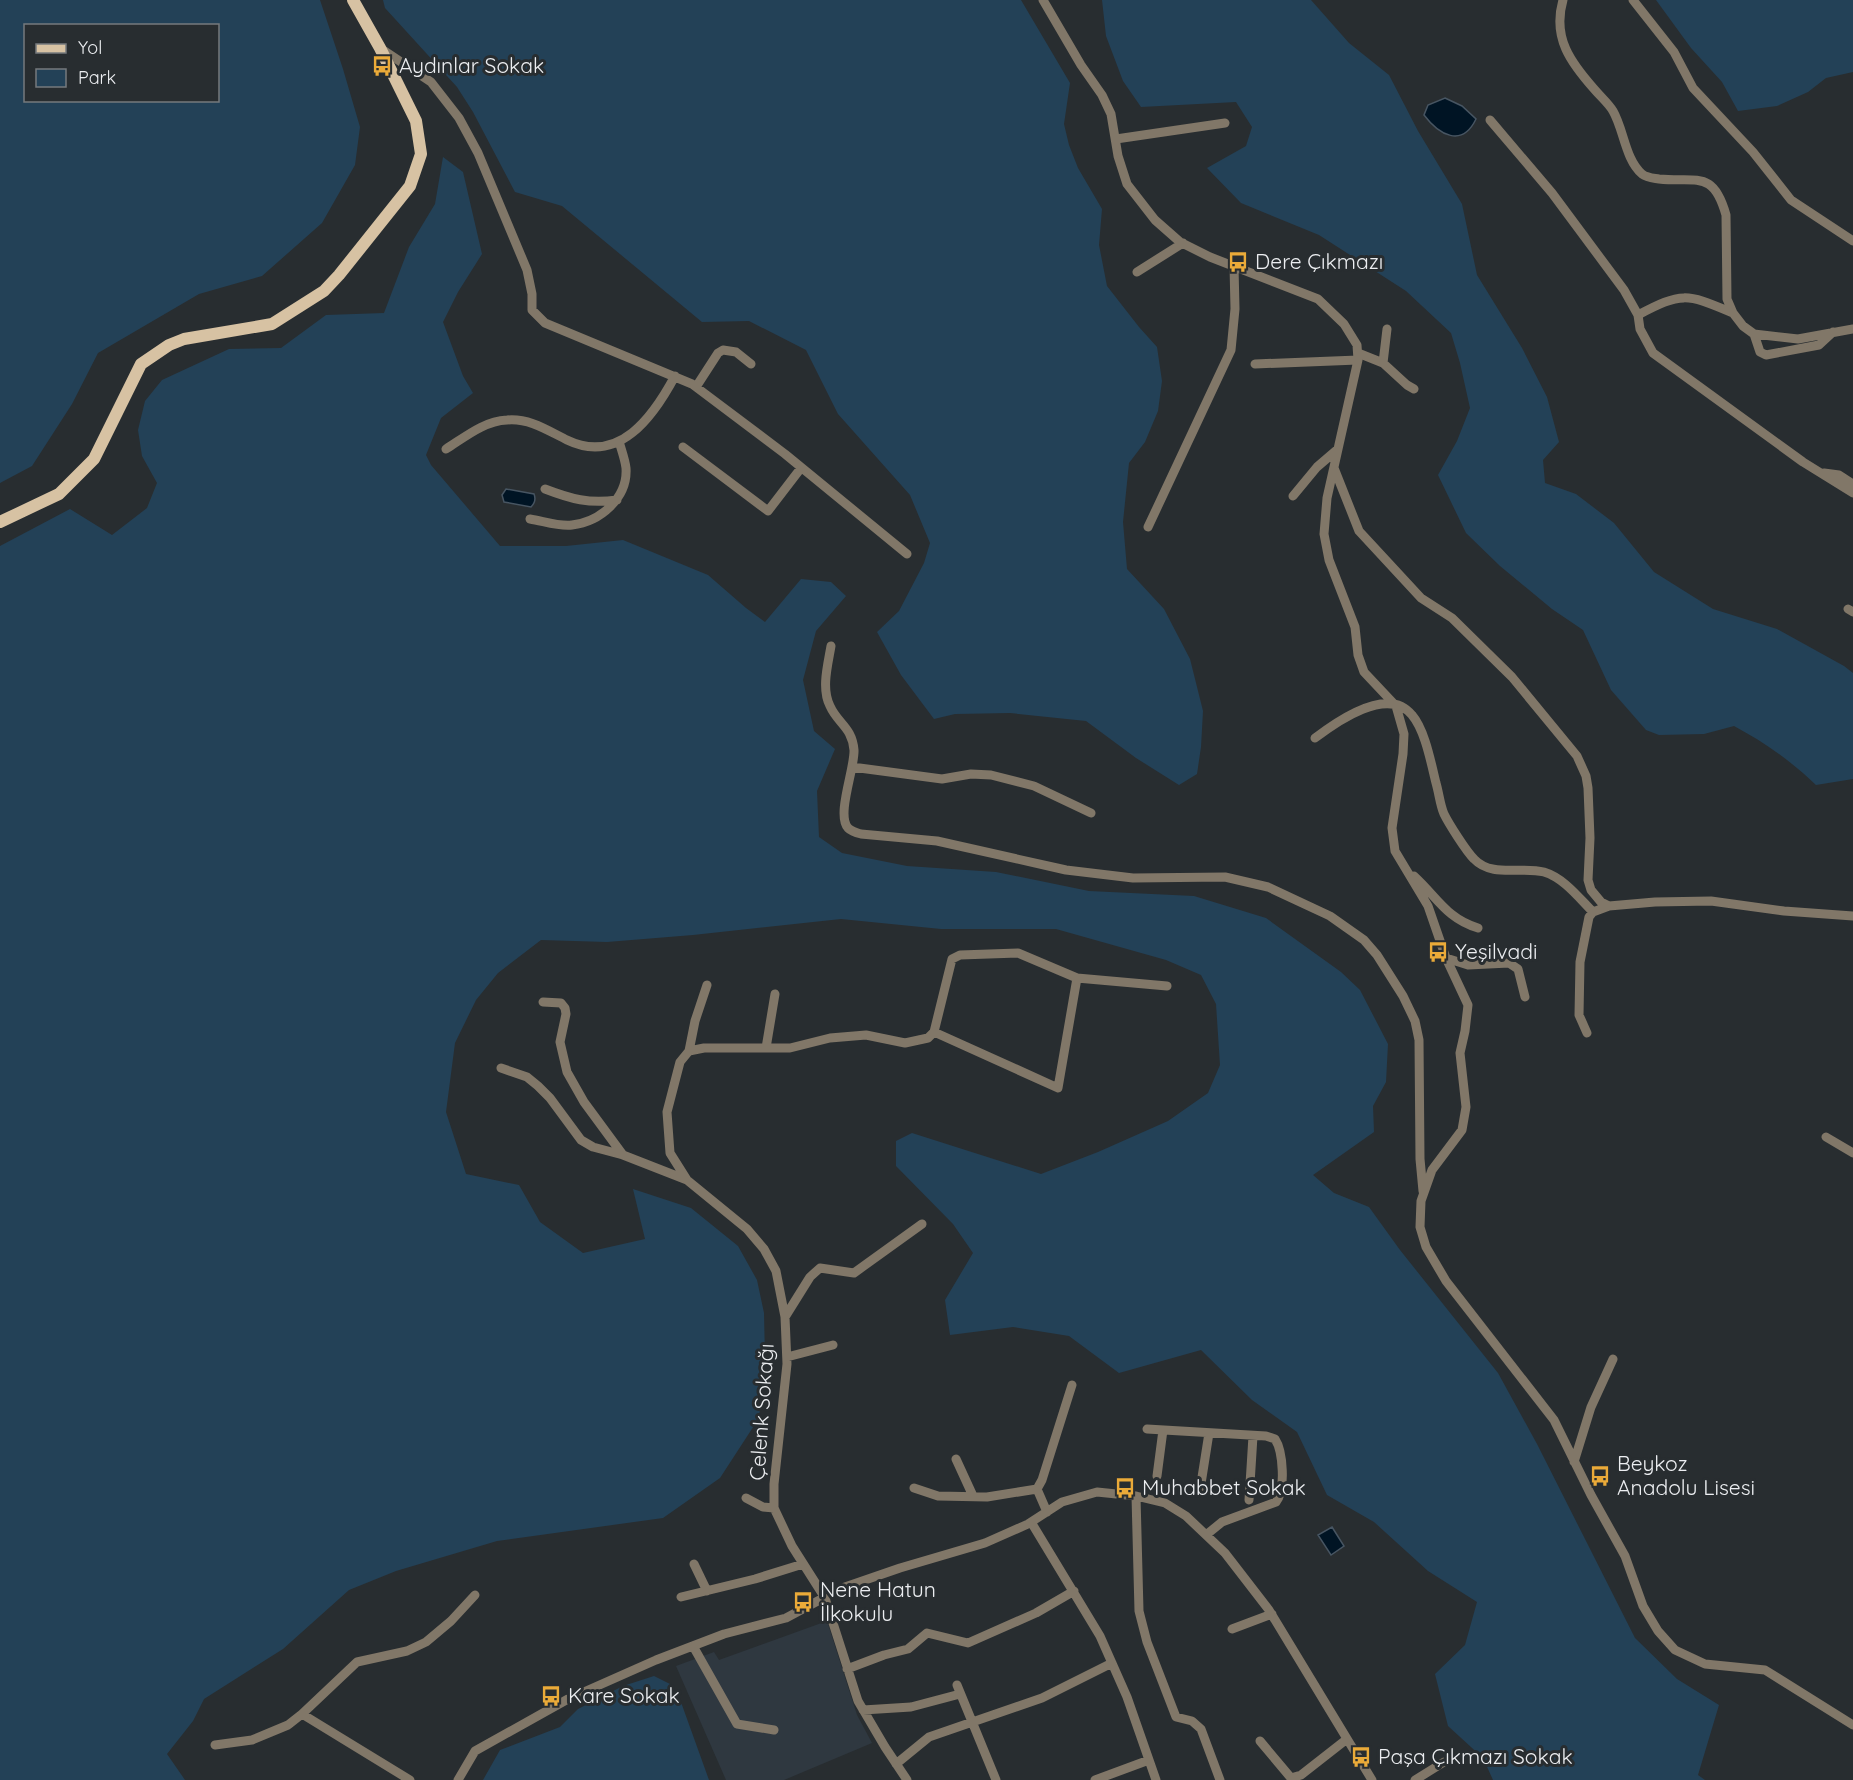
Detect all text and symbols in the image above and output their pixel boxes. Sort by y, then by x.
legend [24,24,219,102]
text: Yol [78,36,102,59]
place label: Aydınlar Sokak [399,52,544,78]
bus stop icon: Aydınlar Sokak [370,54,394,78]
text: Park [78,66,116,89]
place label: Dere Çıkmazı [1255,248,1383,274]
bus stop icon: Dere Çıkmazı [1226,250,1250,274]
place label: Yeşilvadi [1455,938,1537,964]
bus stop icon: Yeşilvadi [1426,940,1450,964]
street label: Çelenk Sokağı [743,1343,779,1481]
place label: Beykoz Anadolu Lisesi [1617,1450,1755,1500]
bus stop icon: Beykoz Anadolu Lisesi [1588,1464,1612,1488]
place label: Muhabbet Sokak [1142,1474,1306,1500]
bus stop icon: Muhabbet Sokak [1113,1476,1137,1500]
place label: Nene Hatun İlkokulu [820,1576,936,1626]
bus stop icon: Nene Hatun İlkokulu [791,1590,815,1614]
place label: Kare Sokak [568,1682,680,1708]
bus stop icon: Kare Sokak [539,1684,563,1708]
place label: Paşa Çıkmazı Sokak [1378,1743,1573,1769]
bus stop icon: Paşa Çıkmazı Sokak [1349,1745,1373,1769]

